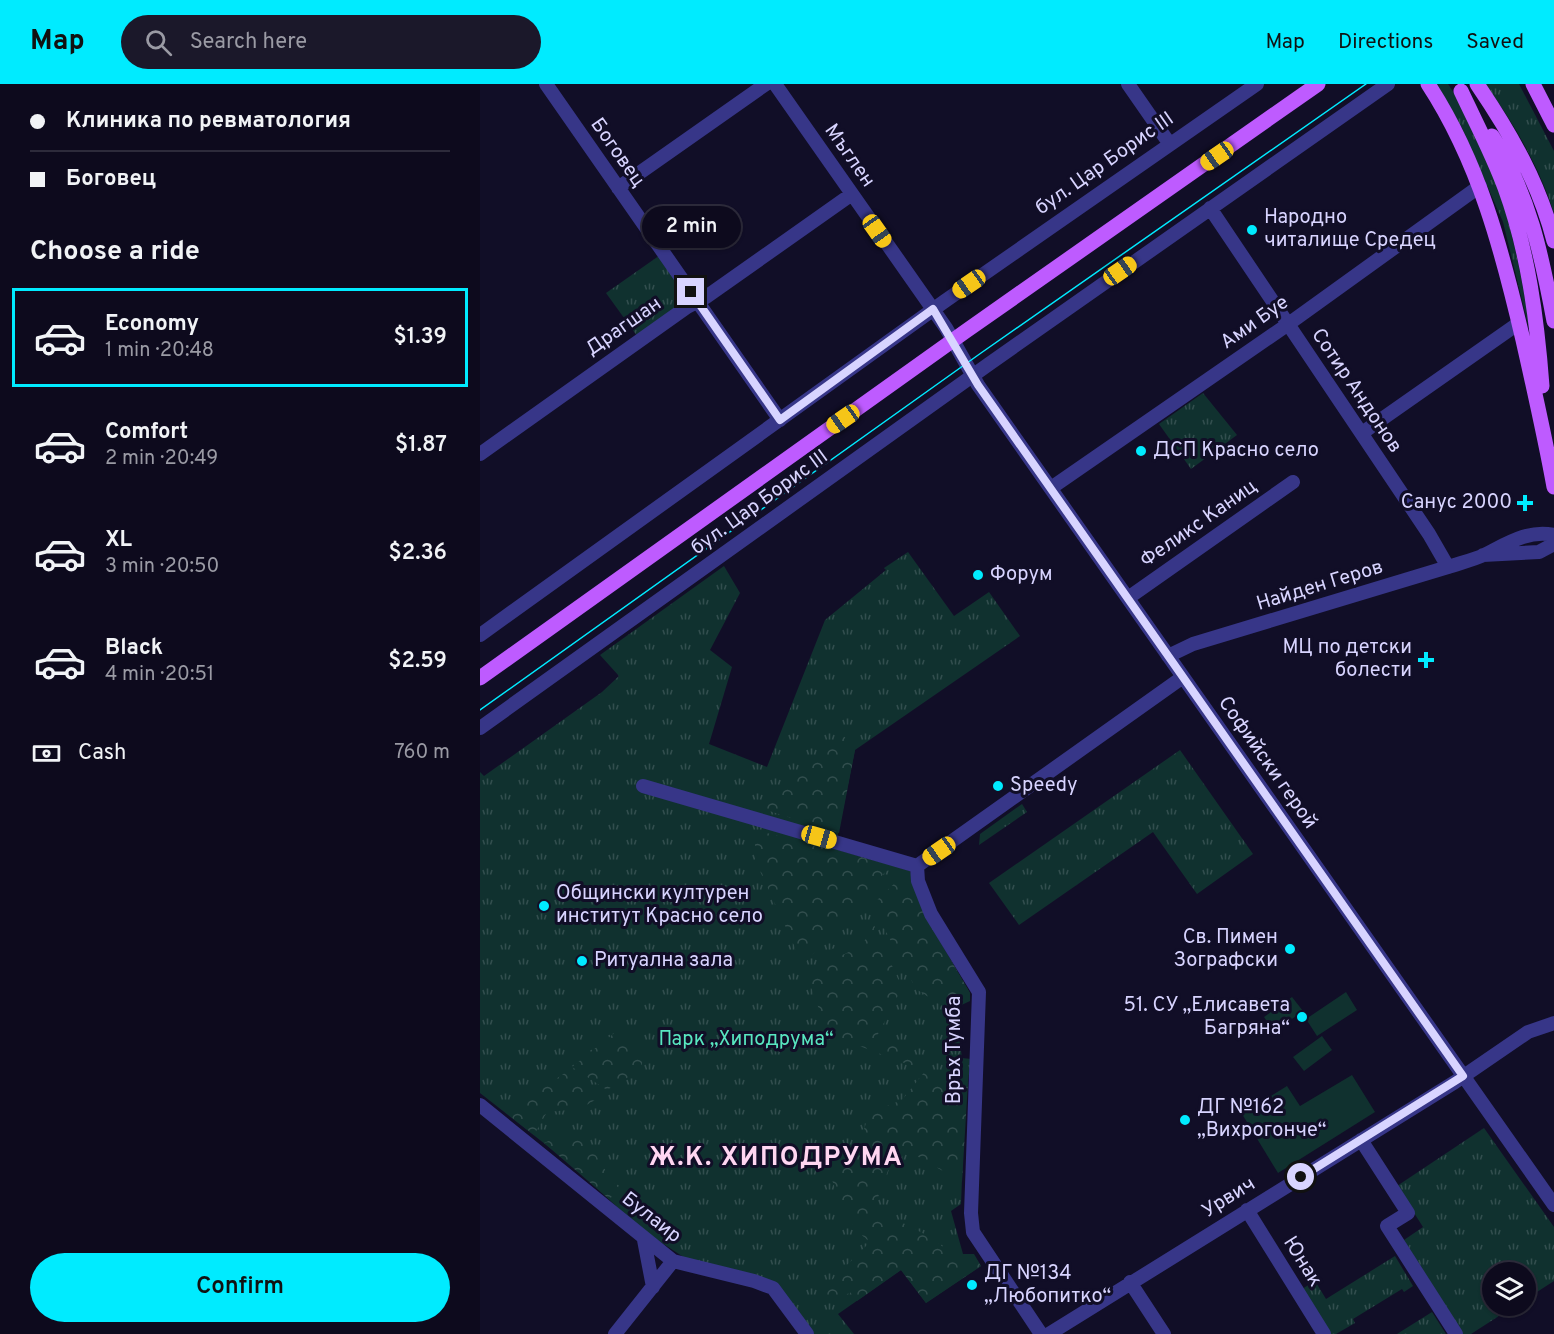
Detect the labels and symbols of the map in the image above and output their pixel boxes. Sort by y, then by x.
street label: бул. Цар Борис III [1031,106,1179,222]
street label: Боговец [584,113,650,193]
street label: Мъглен [818,119,880,193]
car [1197,138,1237,174]
callout: 2 min [642,205,740,247]
place label: Народно читалище Средец [1264,205,1436,254]
car [859,211,895,251]
marker: Народно читалище Средец [1245,223,1259,237]
car [1100,253,1140,289]
car [949,266,989,302]
route end [677,278,704,305]
street label: Ами Буе [1216,290,1294,356]
street label: Драгшан [581,291,667,363]
street label: Сотир Андонов [1305,324,1407,458]
car [823,401,863,437]
place label: ДСП Красно село [1153,438,1319,464]
street label: бул. Цар Борис III [686,444,834,562]
marker: ДСП Красно село [1134,444,1148,458]
street label: Феликс Каниц [1135,474,1263,574]
place label: Санус 2000 [1401,490,1512,516]
marker: Санус 2000 [1516,494,1534,512]
street label: Найден Геров [1254,554,1386,618]
place label: Форум [990,562,1053,588]
marker: Форум [971,568,985,582]
place label: МЦ по детски болести [1282,635,1412,684]
marker: МЦ по детски болести [1417,651,1435,669]
street label: Софийски герой [1211,691,1323,835]
place label: Speedy [1010,773,1078,799]
marker: Speedy [991,779,1005,793]
car [799,823,839,851]
car [919,833,959,869]
place label: Общински културен институт Красно село [556,881,763,930]
marker: Общински културен институт Красно село [537,899,551,913]
place label: Св. Пимен Зографски [1173,925,1278,974]
marker: Св. Пимен Зографски [1283,942,1297,956]
place label: Ритуална зала [594,948,733,974]
marker: Ритуална зала [575,954,589,968]
place label: 51. СУ „Елисавета Багряна“ [1124,993,1290,1042]
street label: Връх Тумба [942,996,968,1104]
marker: 51. СУ „Елисавета Багряна“ [1295,1010,1309,1024]
park label: Парк „Хиподрума“ [658,1027,834,1053]
place label: ДГ №162 „Вихрогонче“ [1197,1095,1327,1144]
marker: ДГ №162 „Вихрогонче“ [1178,1113,1192,1127]
district label: Ж.К. ХИПОДРУМА [649,1142,903,1175]
route start [1287,1163,1314,1190]
street label: Урвич [1197,1172,1261,1224]
street label: Булаир [616,1187,686,1249]
street label: Юнак [1276,1232,1328,1292]
place label: ДГ №134 „Любопитко“ [984,1261,1111,1310]
marker: ДГ №134 „Любопитко“ [965,1278,979,1292]

